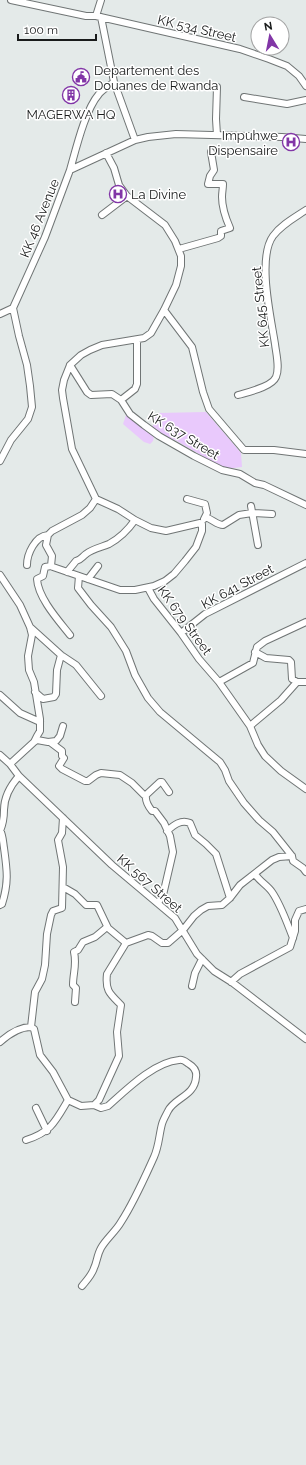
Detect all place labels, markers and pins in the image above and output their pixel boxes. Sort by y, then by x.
place label: Departement des Douanes de Rwanda [94,63,218,93]
public building icon: Departement des Douanes de Rwanda [71,67,91,87]
building icon: MAGERWA HQ [61,85,81,105]
place label: MAGERWA HQ [26,107,116,122]
place label: Impuhwe Dispensaire [208,128,278,158]
hospital icon: Impuhwe Dispensaire [281,132,301,152]
hospital icon: La Divine [108,184,128,204]
place label: La Divine [131,187,186,202]

